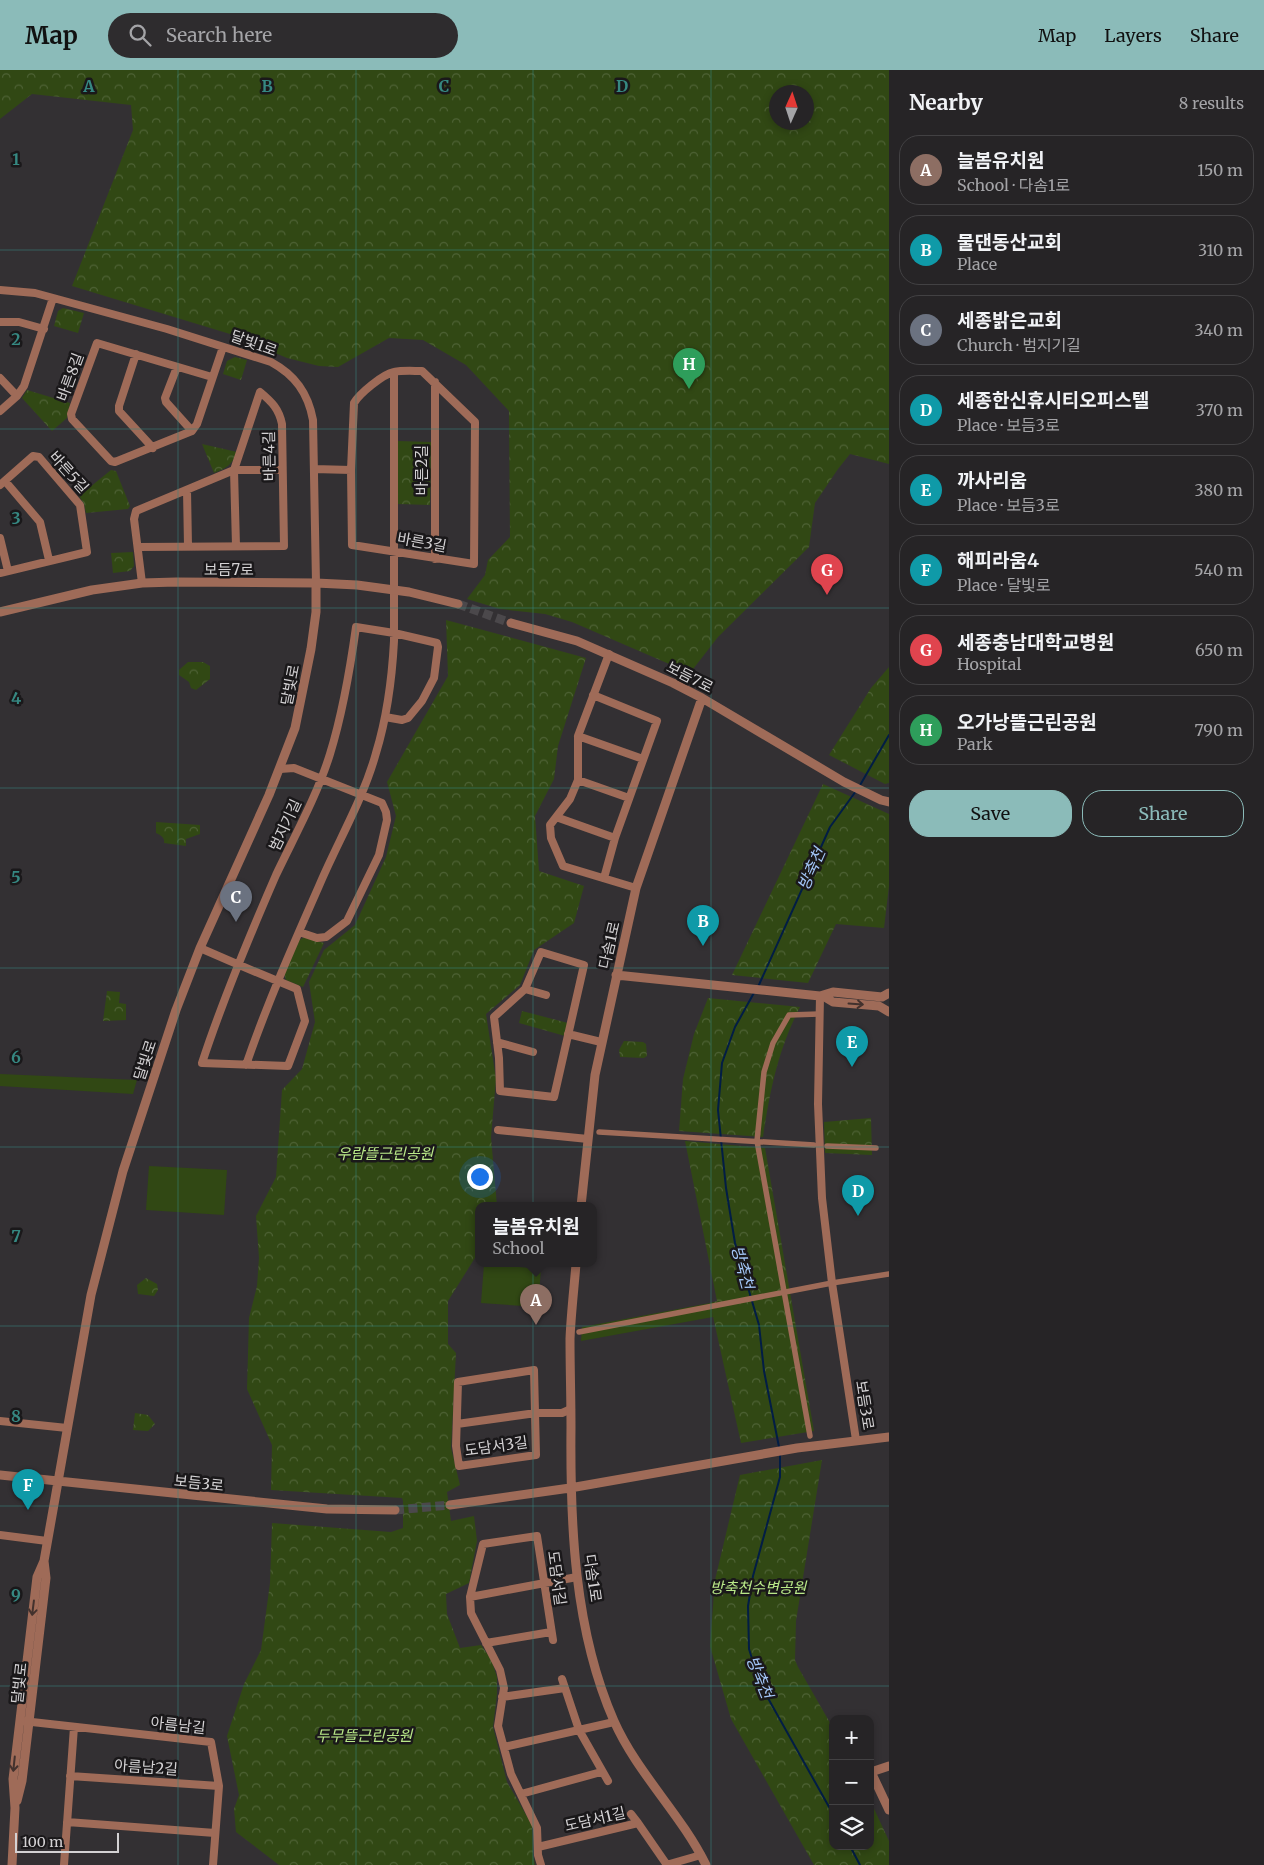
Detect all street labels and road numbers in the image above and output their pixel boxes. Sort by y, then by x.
street label: 달빛1로 [228,326,280,360]
street label: 바른8길 [52,350,88,404]
street label: 바른4길 [259,431,279,481]
street label: 바른2길 [412,445,431,495]
street label: 바른5길 [45,447,93,497]
street label: 바른3길 [396,528,448,556]
street label: 보듬7로 [204,560,254,579]
street label: 보듬7로 [663,657,717,697]
street label: 달빛로 [277,663,303,707]
street label: 범지기길 [265,796,305,854]
street label: 다솜1로 [594,919,624,971]
street label: 달빛로 [130,1037,160,1083]
street label: 보듬3로 [852,1379,878,1431]
street label: 도담서3길 [463,1432,529,1460]
street label: 보듬3로 [173,1471,225,1495]
street label: 도담서길 [544,1549,570,1607]
street label: 다솜1로 [580,1553,606,1603]
street label: 달빛로 [7,1661,31,1705]
street label: 아름남길 [150,1713,206,1737]
street label: 아름남2길 [113,1755,179,1779]
street label: 도담서1길 [563,1803,627,1835]

